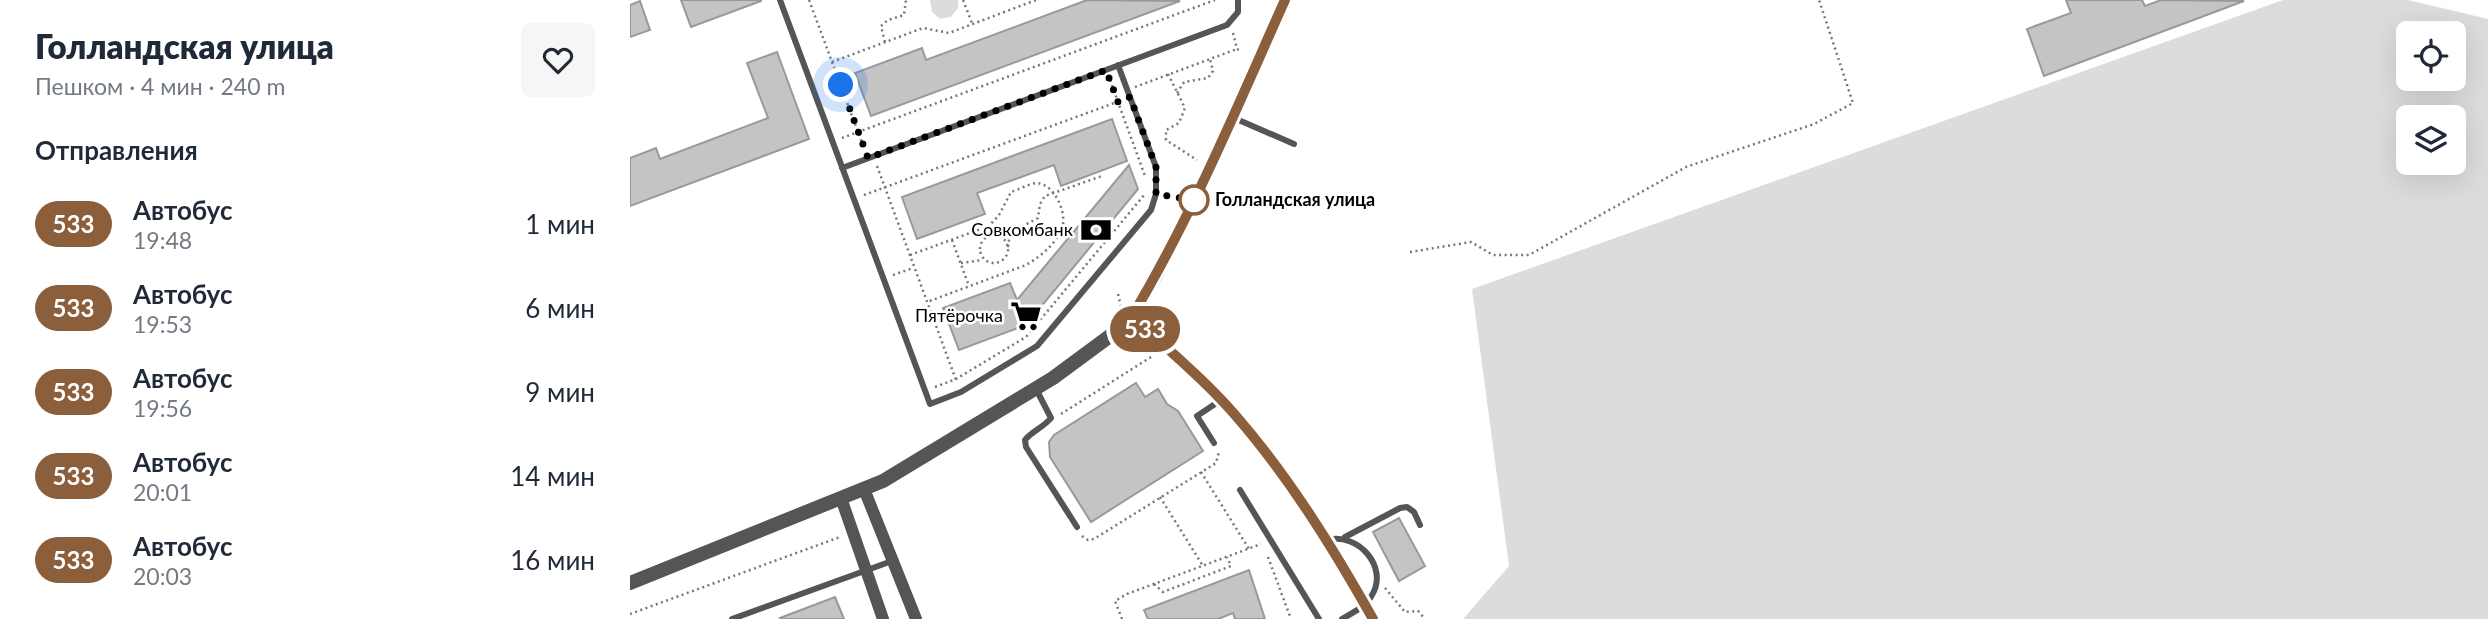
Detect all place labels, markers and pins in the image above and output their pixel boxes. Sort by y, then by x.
marker: Голландская улица [1179,185,1209,215]
place label: Голландская улица [1215,188,1375,210]
bank icon: Совкомбанк [1079,213,1113,247]
place label: Совкомбанк [971,218,1074,240]
supermarket icon: Пятёрочка [1009,299,1043,333]
place label: Пятёрочка [915,304,1003,326]

